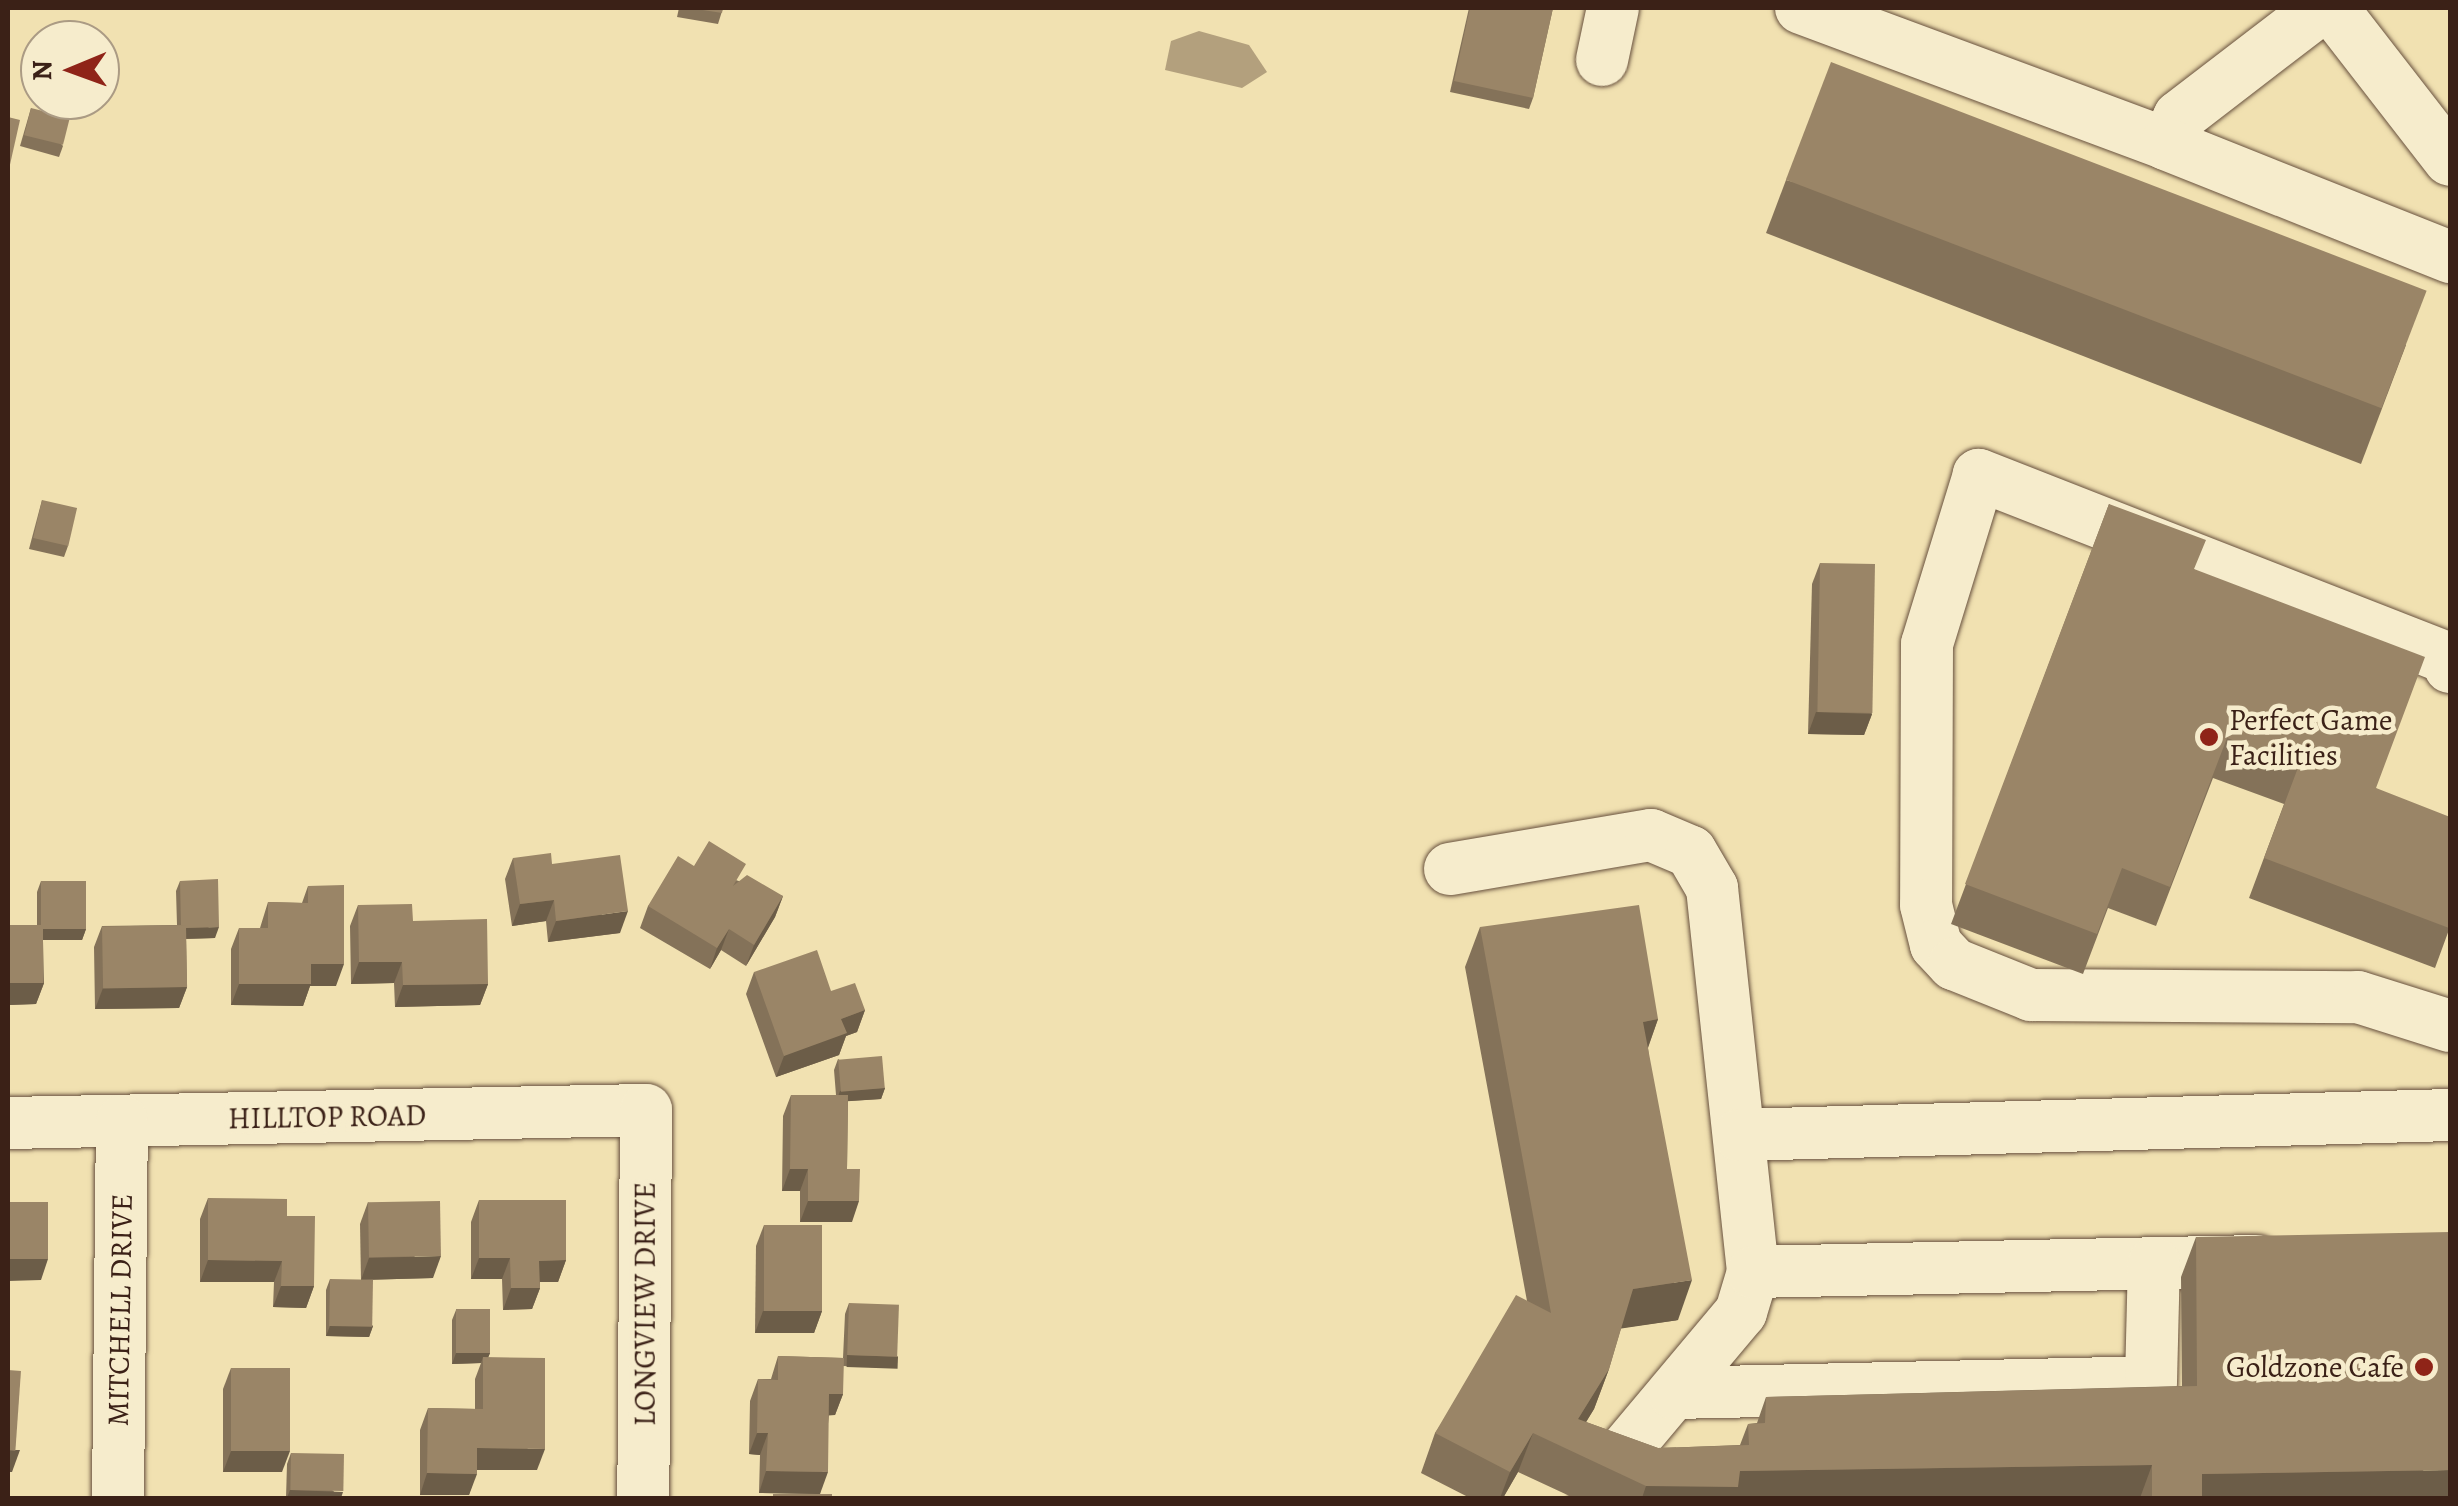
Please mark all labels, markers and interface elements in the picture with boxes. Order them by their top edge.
north arrow [20,20,120,120]
text: N [23,60,61,81]
place label: Perfect Game Facilities [2229,702,2393,772]
marker: Perfect Game Facilities [2198,726,2220,748]
street label: HILLTOP ROAD [227,1097,427,1137]
street label: LONGVIEW DRIVE [627,1182,663,1426]
street label: MITCHELL DRIVE [100,1193,140,1427]
place label: Goldzone Cafe [2226,1349,2404,1385]
marker: Goldzone Cafe [2413,1356,2435,1378]

